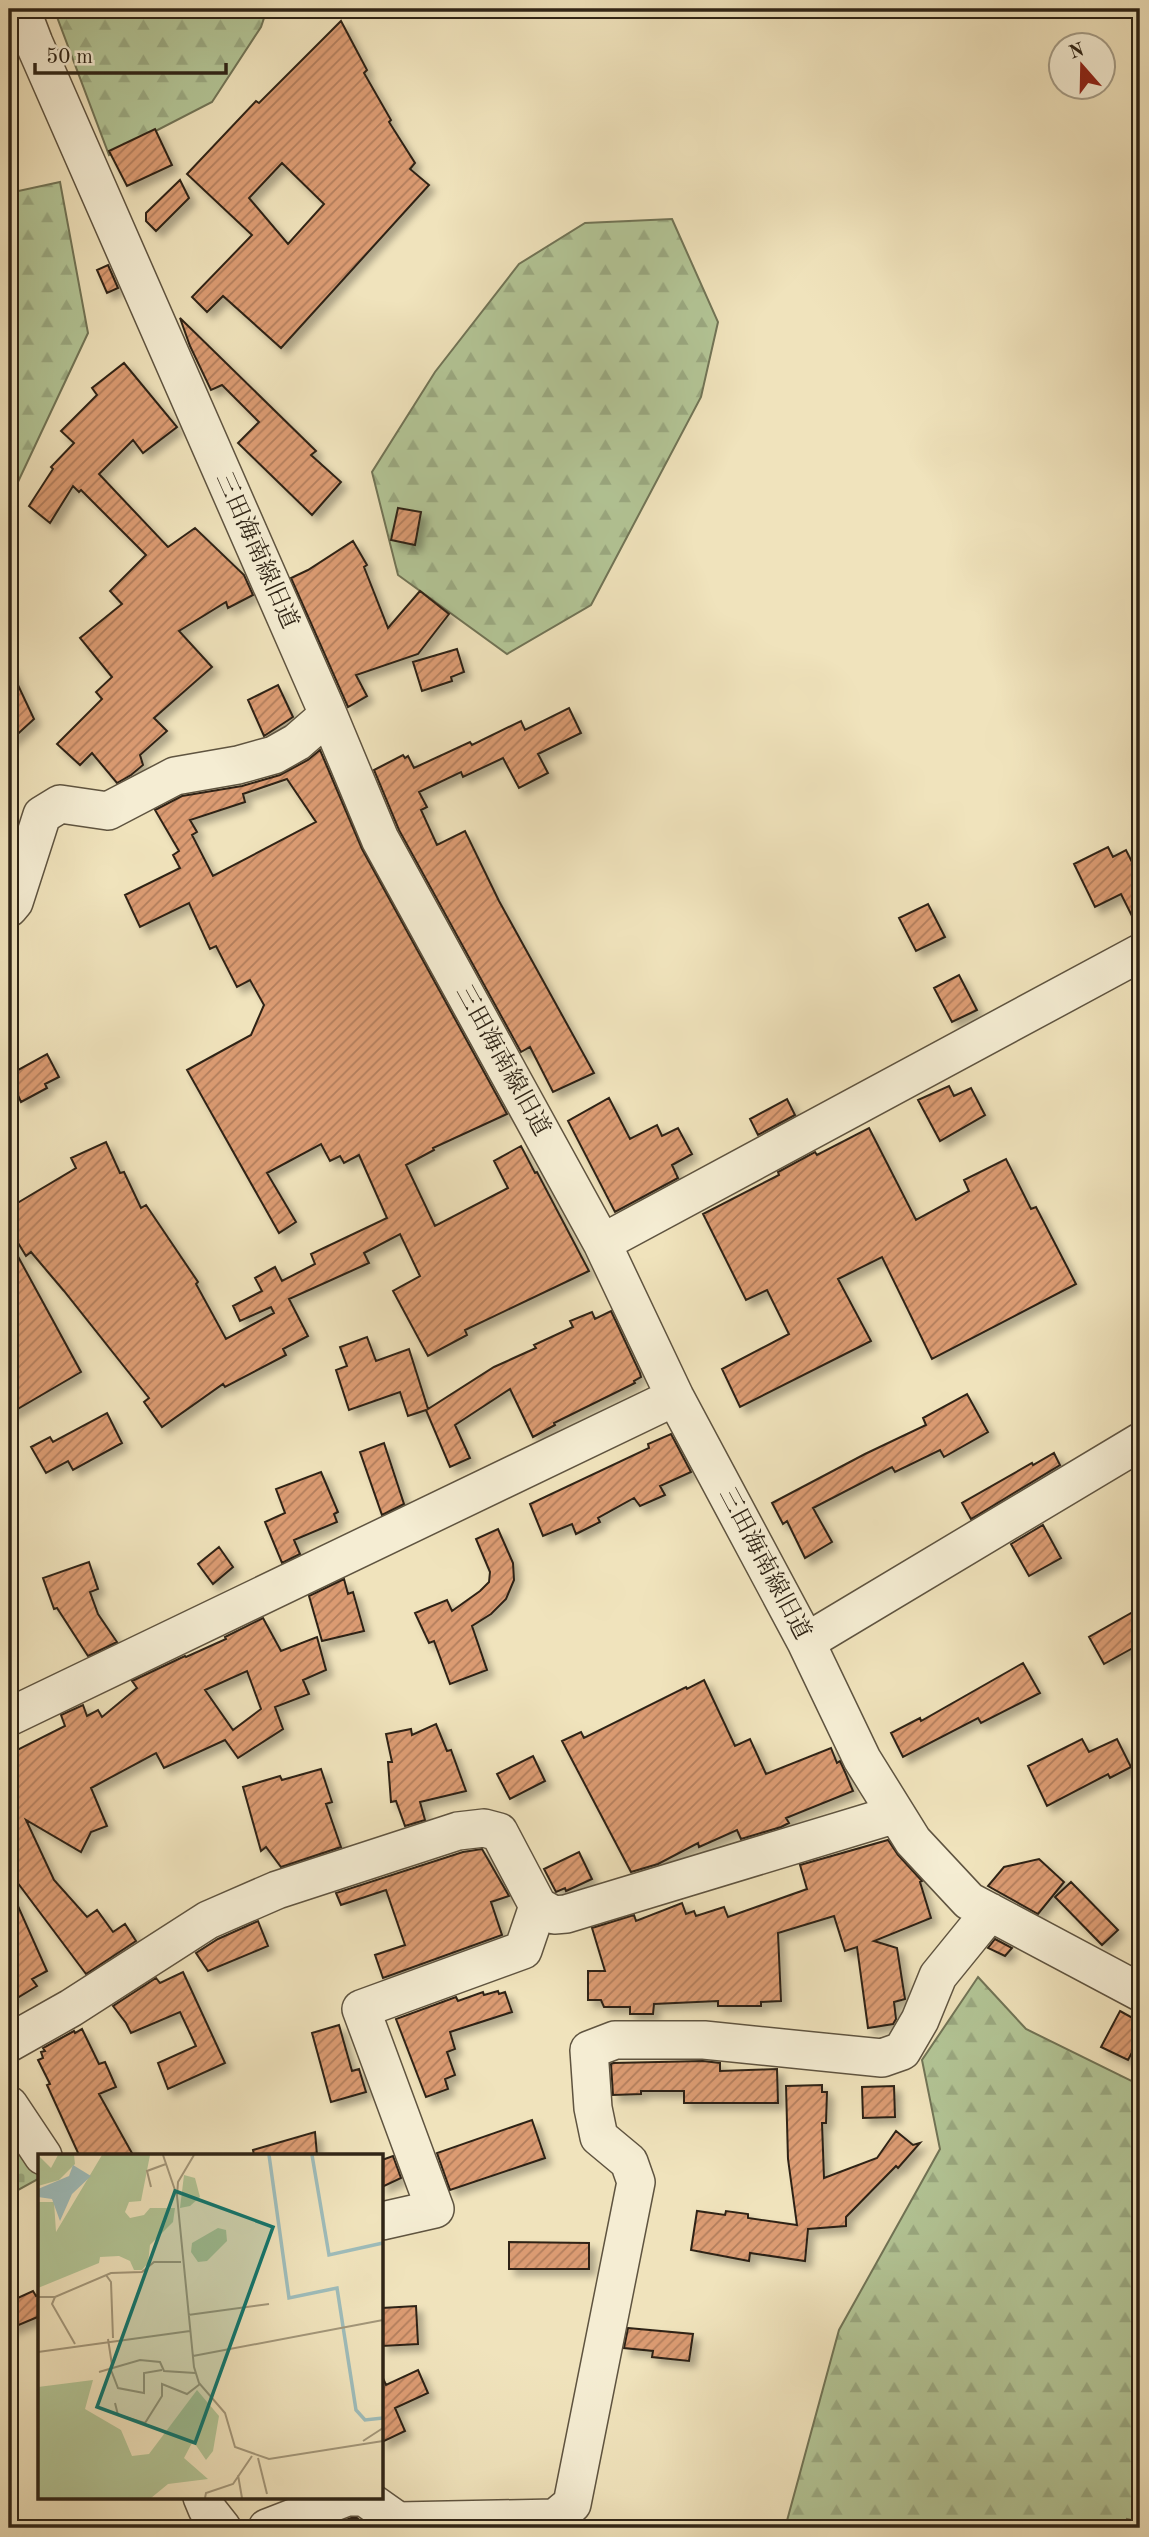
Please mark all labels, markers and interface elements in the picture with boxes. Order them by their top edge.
scale bar [35,32,226,76]
north arrow [1048,32,1118,102]
text: N [1067,41,1088,64]
text: 50 m [46,47,93,68]
street label: 三田海南線旧道 [211,468,304,633]
street label: 三田海南線旧道 [451,980,556,1140]
street label: 三田海南線旧道 [714,1483,817,1644]
inset map [38,2154,383,2498]

